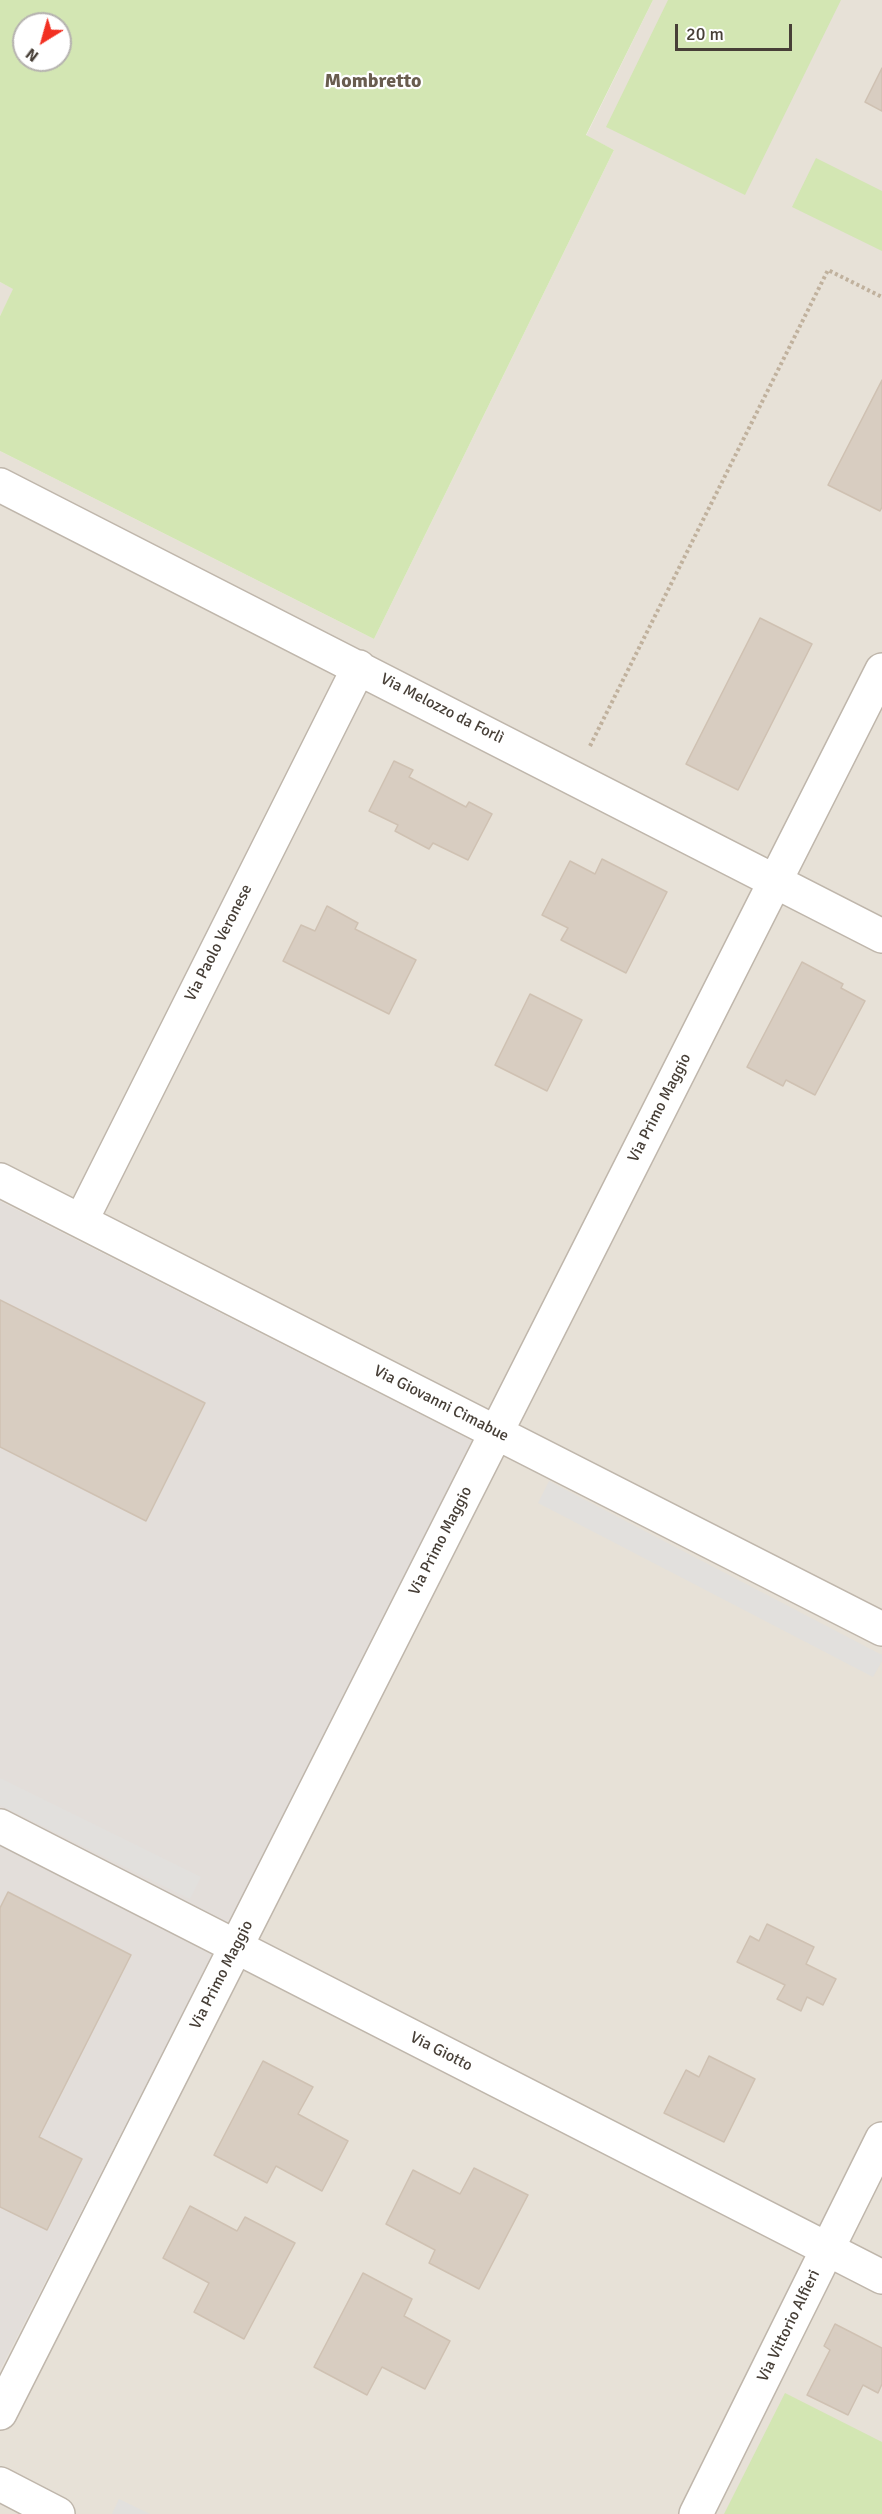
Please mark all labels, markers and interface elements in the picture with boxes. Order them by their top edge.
north arrow [12,12,72,72]
scale bar [678,12,795,50]
text: 20 m [686,23,724,45]
text: N [22,43,43,66]
district label: Mombretto [325,70,421,94]
street label: Via Melozzo da Forlì [377,670,507,748]
street label: Via Paolo Veronese [181,881,257,1005]
street label: Via Primo Maggio [624,1050,696,1166]
street label: Via Giovanni Cimabue [370,1362,512,1446]
street label: Via Primo Maggio [405,1483,477,1599]
street label: Via Primo Maggio [186,1917,258,2033]
street label: Via Giotto [407,2028,475,2076]
street label: Via Vittorio Alfieri [754,2267,824,2385]

